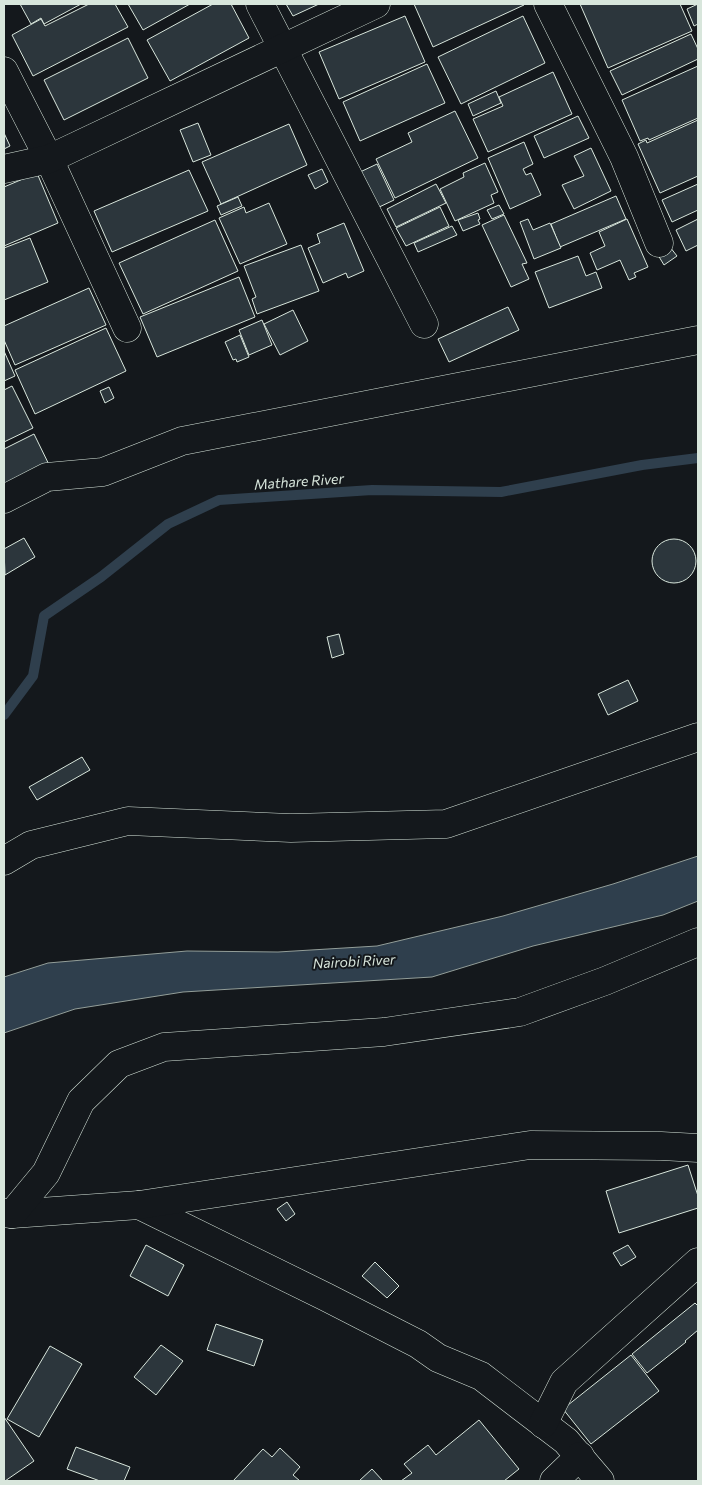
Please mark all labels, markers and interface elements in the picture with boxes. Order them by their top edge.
water label: Mathare River [253,469,345,493]
water label: Nairobi River [312,950,396,972]

